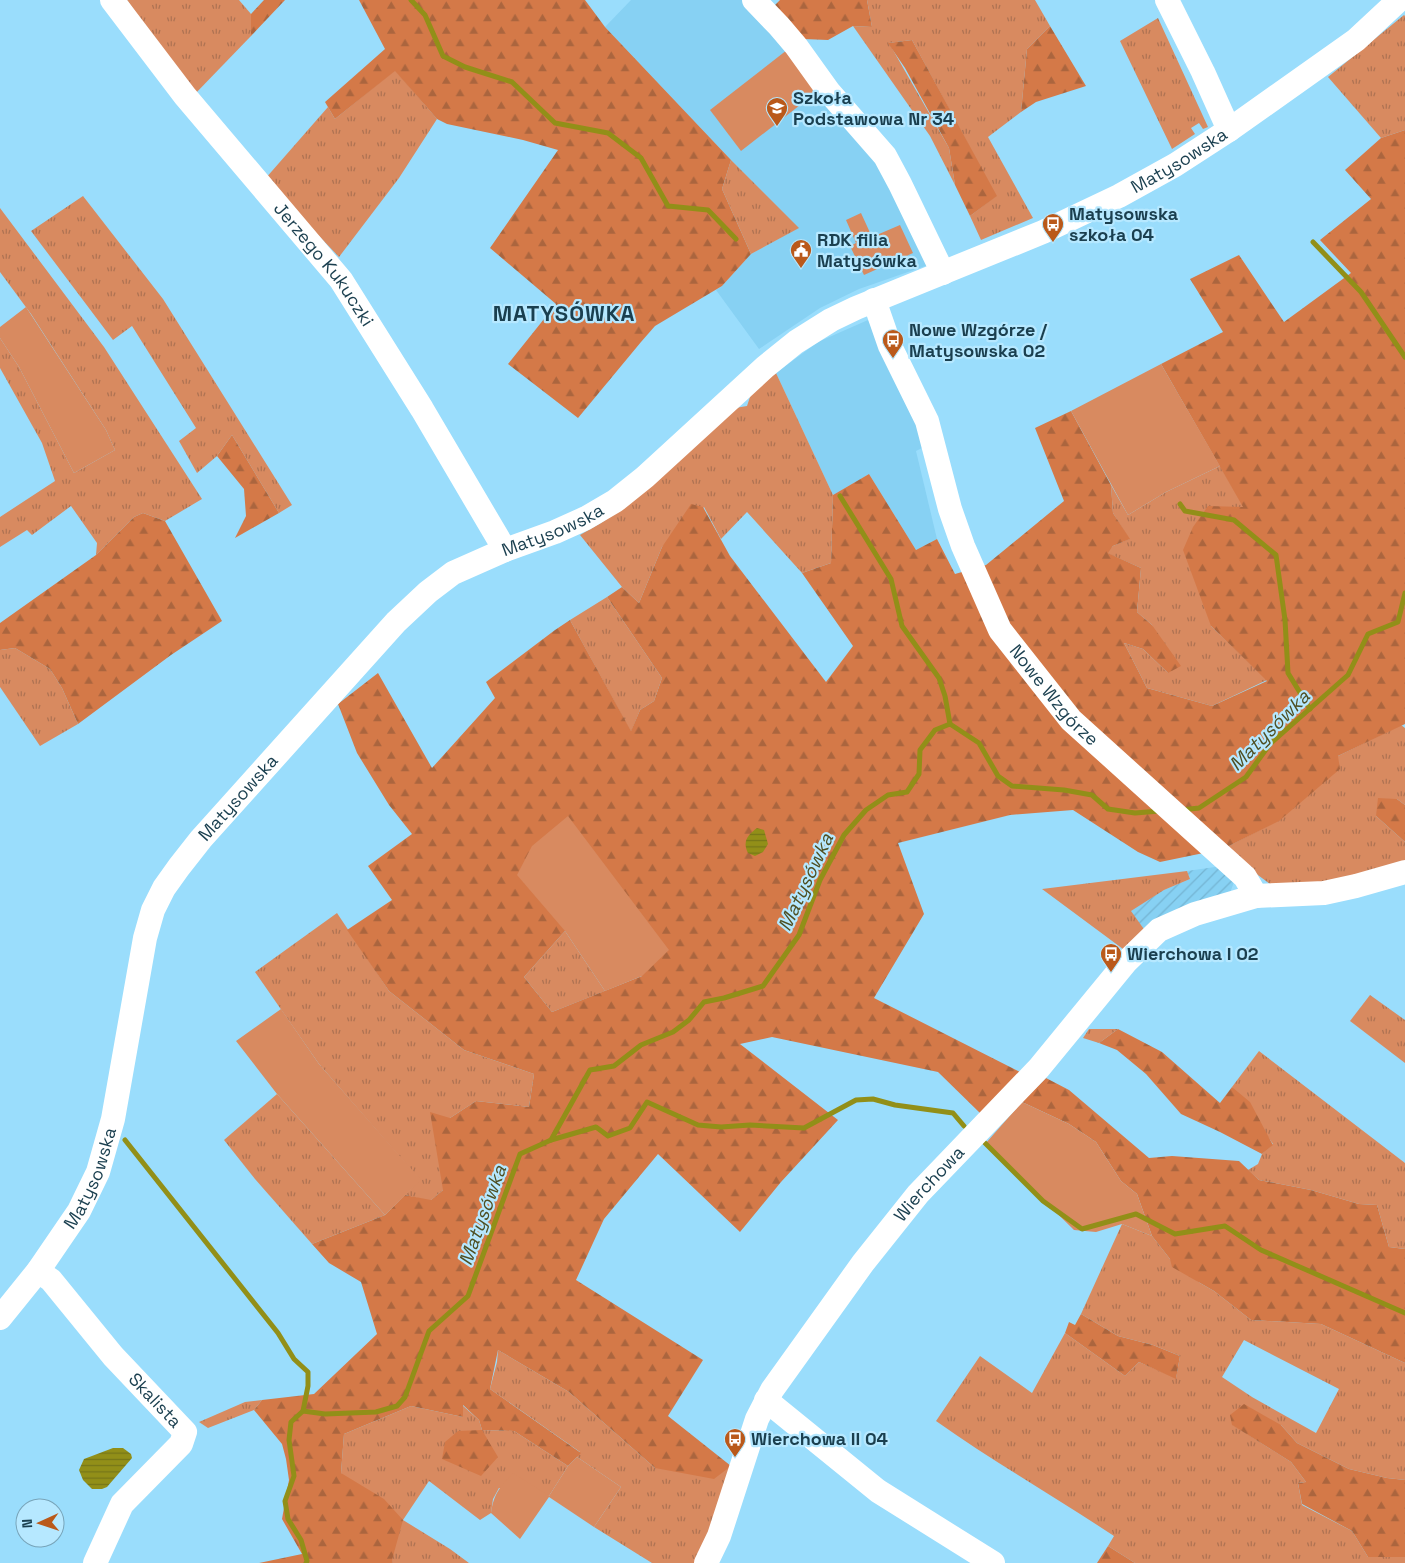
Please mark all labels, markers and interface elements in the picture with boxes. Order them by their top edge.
place label: Szkoła Podstawowa Nr 34 [793,86,955,130]
school or university icon: Szkoła Podstawowa Nr 34 [765,96,789,127]
street label: Matysowska [1127,122,1231,198]
street label: Jerzego Kukuczki [269,197,379,331]
place label: Matysowska szkoła 04 [1069,202,1179,246]
bus stop icon: Matysowska szkoła 04 [1041,212,1065,243]
place label: RDK filia Matysówka [817,228,917,272]
public building icon: RDK filia Matysówka [789,238,813,269]
district label: MATYSÓWKA [493,299,635,327]
place label: Nowe Wzgórze / Matysowska 02 [909,318,1048,362]
bus stop icon: Nowe Wzgórze / Matysowska 02 [881,328,905,359]
street label: Matysowska [498,498,608,561]
street label: Nowe Wzgórze [1005,640,1104,750]
water label: Matysówka [1223,684,1315,776]
street label: Matysowska [193,749,283,846]
water label: Matysówka [772,829,839,935]
bus stop icon: Wierchowa I 02 [1099,942,1123,973]
place label: Wierchowa I 02 [1127,942,1259,965]
street label: Matysowska [58,1125,121,1233]
street label: Wierchowa [888,1141,969,1226]
water label: Matysówka [453,1162,512,1269]
street label: Skalista [124,1368,187,1432]
bus stop icon: Wierchowa II 04 [723,1427,747,1458]
place label: Wierchowa II 04 [751,1427,889,1450]
north arrow [15,1498,65,1548]
text: N [18,1519,36,1529]

